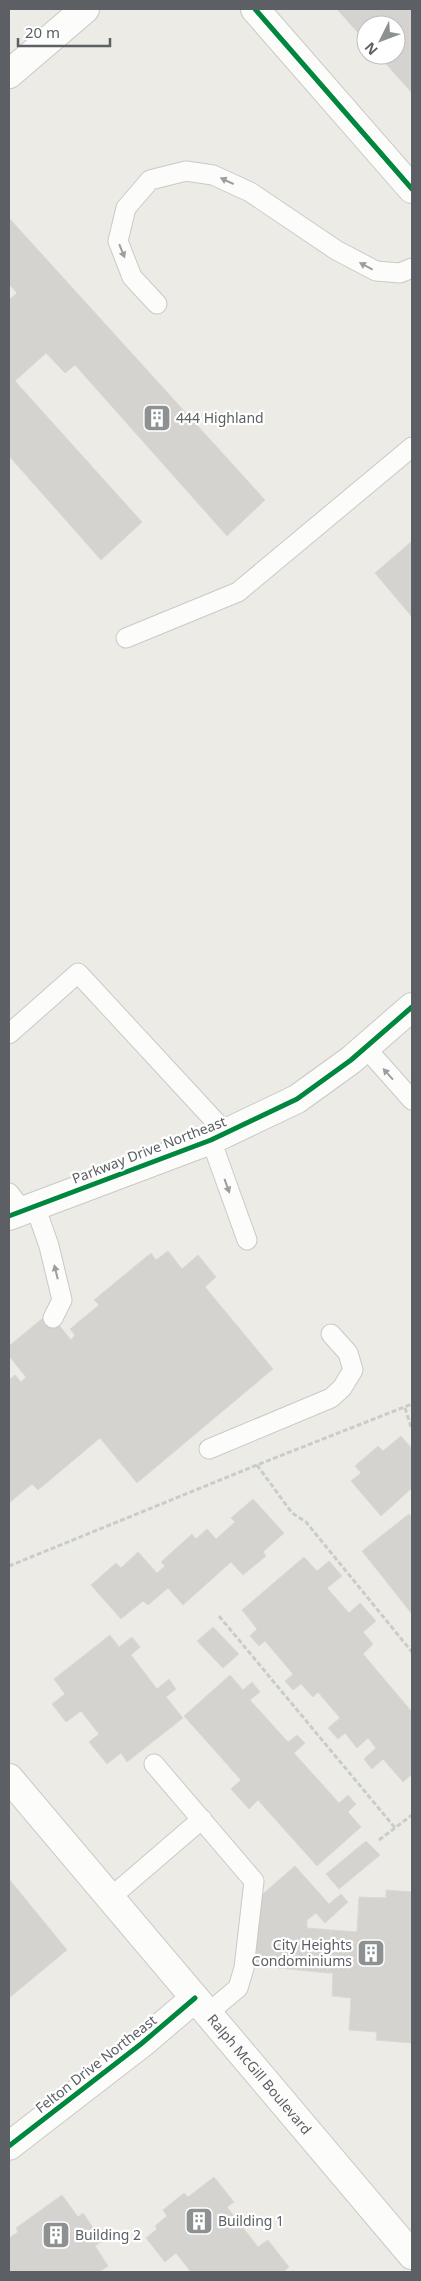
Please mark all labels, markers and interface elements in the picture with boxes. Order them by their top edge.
scale bar [18,15,110,47]
north arrow [356,15,406,65]
text: 20 m [25,22,60,42]
text: N [360,38,382,60]
one-way arrow [220,177,235,186]
one-way arrow [118,244,126,259]
one-way arrow [359,262,373,270]
building icon: 444 Highland [142,403,172,433]
place label: 444 Highland [176,408,264,427]
one-way arrow [383,1067,394,1080]
street label: Parkway Drive Northeast [69,1111,229,1188]
one-way arrow [223,1179,231,1194]
one-way arrow [52,1265,60,1280]
place label: City Heights Condominiums [252,1935,352,1970]
building icon: City Heights Condominiums [356,1938,386,1968]
street label: Felton Drive Northeast [31,2010,160,2117]
street label: Ralph McGill Boulevard [204,2010,316,2138]
building icon: Building 1 [184,2206,214,2236]
place label: Building 1 [218,2211,284,2230]
building icon: Building 2 [41,2220,71,2250]
place label: Building 2 [75,2225,141,2244]

